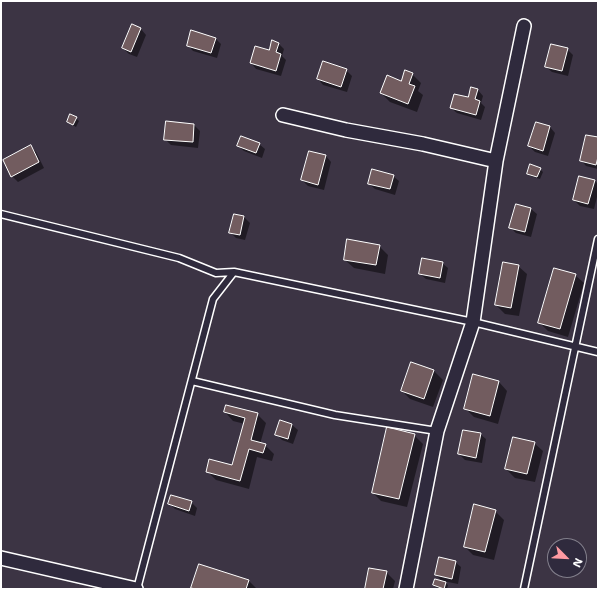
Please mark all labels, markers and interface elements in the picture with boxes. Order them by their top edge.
north arrow [547,538,587,578]
text: N [569,556,586,570]

